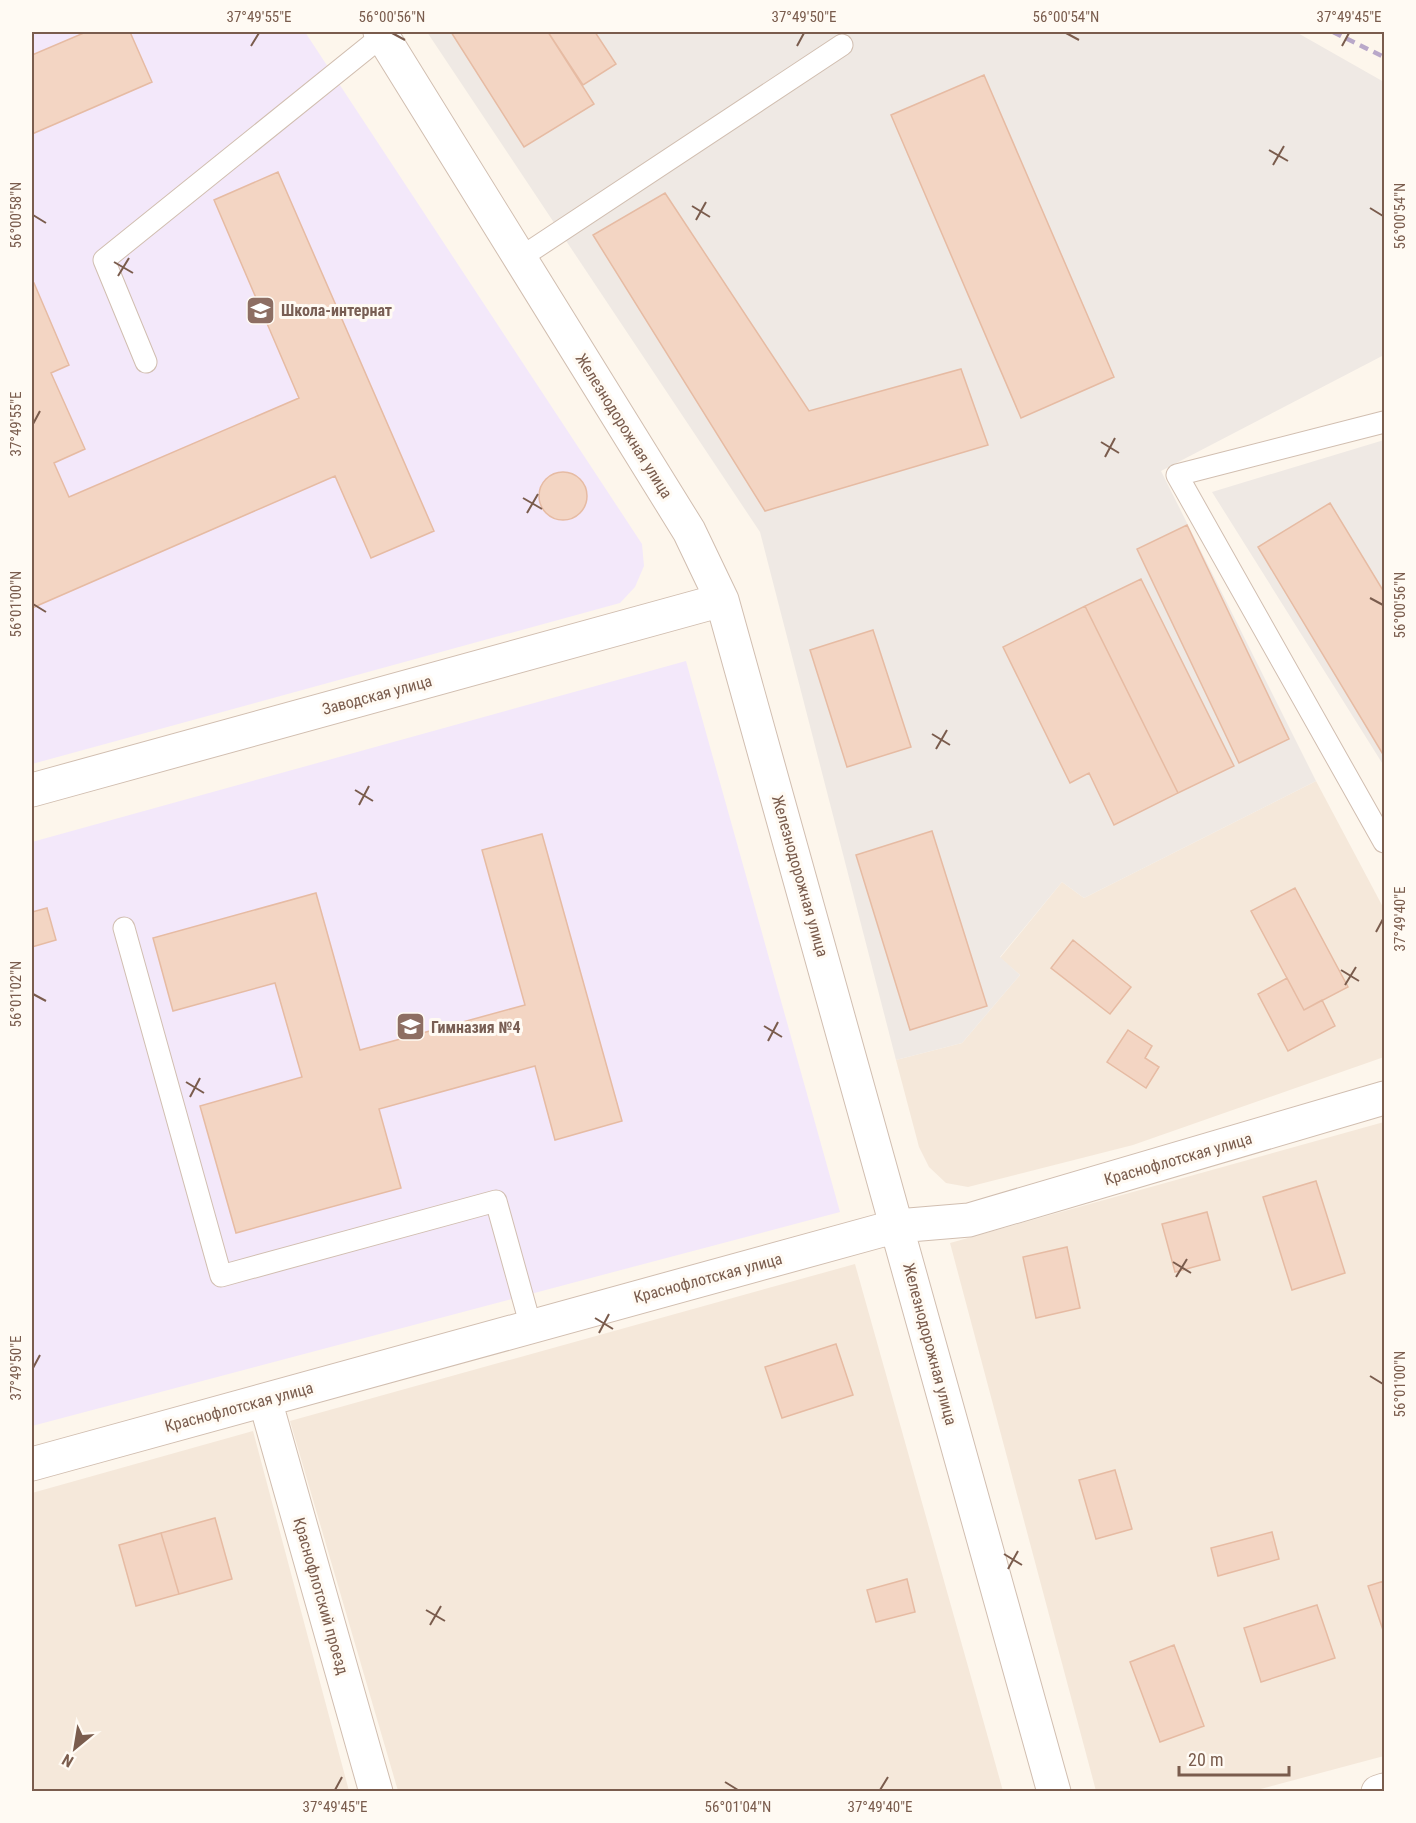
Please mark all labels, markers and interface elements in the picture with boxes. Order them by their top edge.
text: 37°49'55"E [227,8,291,26]
text: 56°00'56"N [359,8,425,26]
text: 37°49'50"E [772,8,836,26]
text: 56°00'54"N [1033,8,1099,26]
text: 37°49'45"E [1317,8,1381,26]
text: 56°00'58"N [7,182,25,248]
text: 56°00'54"N [1391,183,1409,249]
school or university icon: Школа-интернат [244,294,276,326]
place label: Школа-интернат [281,301,392,320]
street label: Железнодорожная улица [572,350,676,502]
text: 37°49'55"E [7,392,25,456]
text: 56°01'00"N [7,571,25,637]
text: 56°00'56"N [1391,572,1409,638]
street label: Заводская улица [320,671,434,719]
street label: Железнодорожная улица [768,793,832,959]
text: 37°49'40"E [1391,887,1409,951]
text: 56°01'02"N [7,961,25,1027]
school or university icon: Гимназия №4 [394,1011,426,1043]
place label: Гимназия №4 [431,1018,520,1037]
street label: Краснофлотская улица [1102,1129,1254,1189]
street label: Краснофлотская улица [632,1249,784,1307]
street label: Железнодорожная улица [899,1261,961,1427]
text: 37°49'50"E [7,1336,25,1400]
text: 56°01'00"N [1391,1351,1409,1417]
street label: Краснофлотская улица [163,1378,315,1436]
street label: Краснофлотский проезд [289,1515,353,1677]
north arrow [45,1718,105,1778]
scale bar [1179,1739,1288,1777]
text: 20 m [1188,1749,1223,1770]
text: N [59,1750,77,1771]
text: 37°49'45"E [303,1798,367,1816]
text: 56°01'04"N [705,1798,771,1816]
text: 37°49'40"E [848,1798,912,1816]

